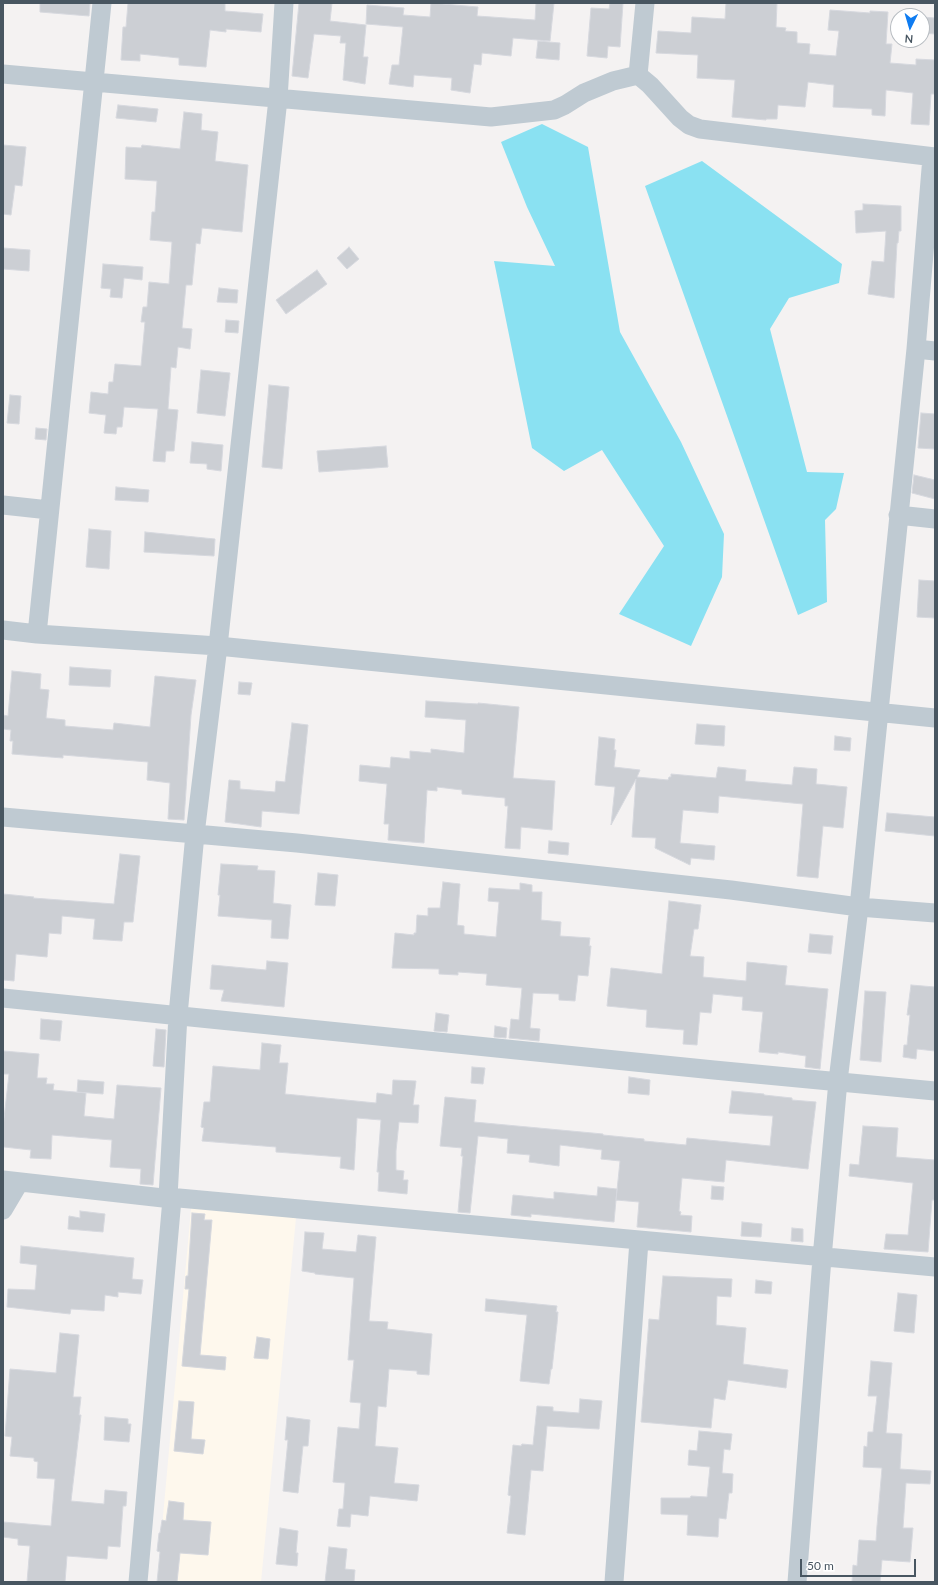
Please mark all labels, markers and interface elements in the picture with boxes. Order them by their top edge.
north arrow [890,8,930,48]
text: N [904,33,914,46]
scale bar [802,1551,918,1577]
text: 50 m [807,1558,834,1573]

